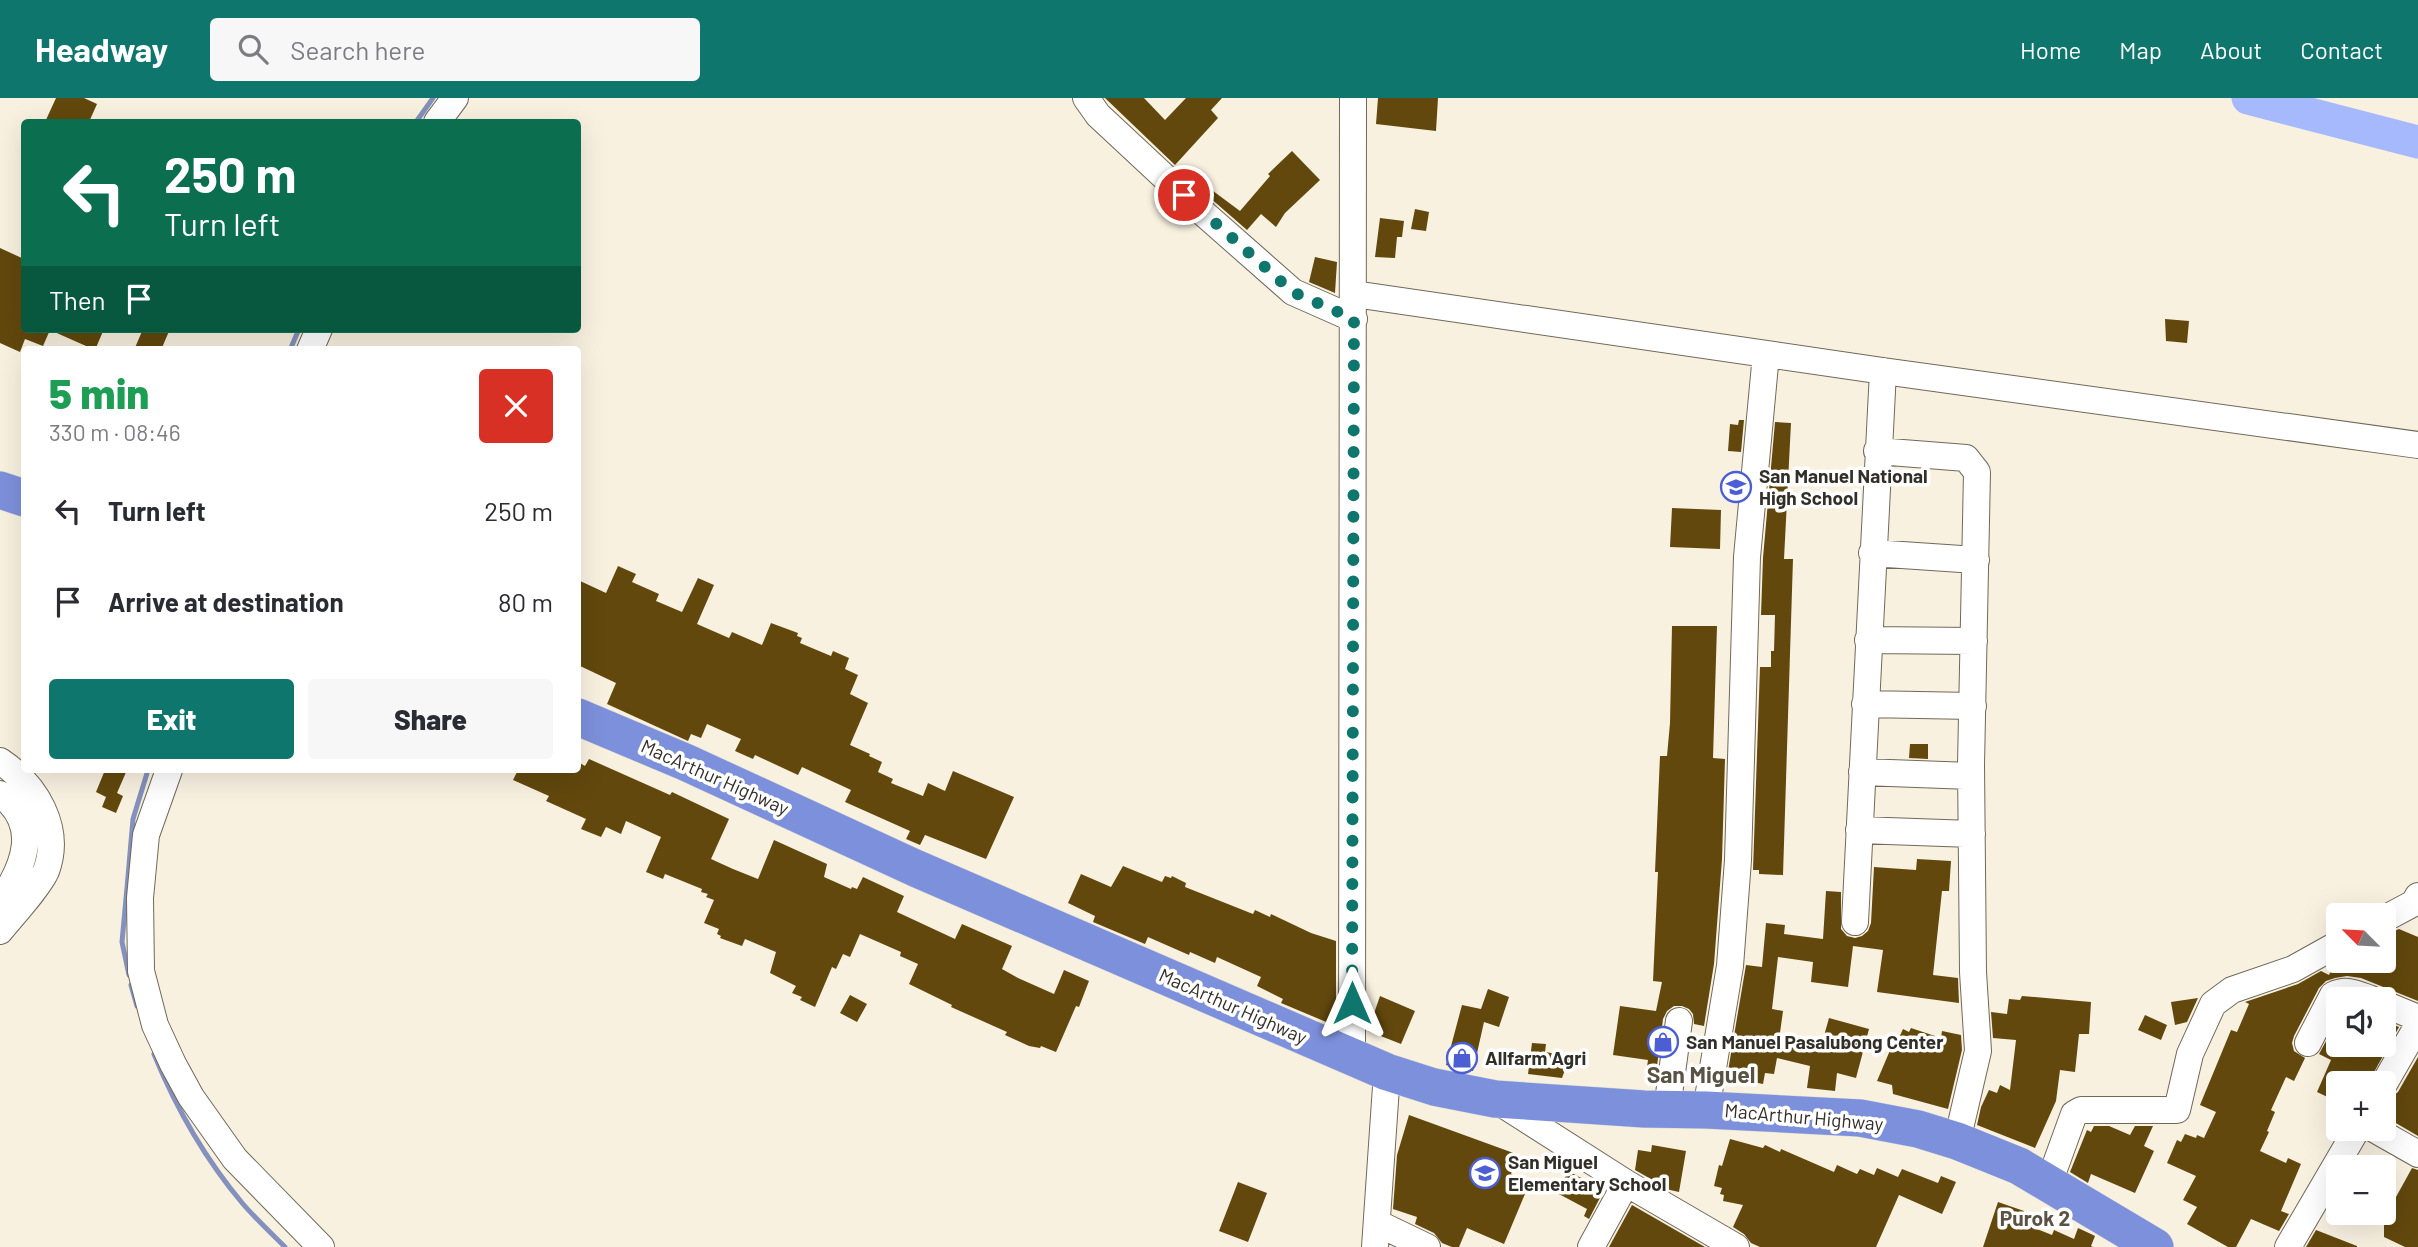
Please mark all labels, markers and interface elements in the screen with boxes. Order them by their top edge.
search box [210,18,700,81]
text: Headway [35,29,168,69]
icon: search [234,30,272,68]
text: Search here [290,34,425,65]
text: Home [2020,35,2081,64]
text: Map [2119,35,2162,64]
text: About [2200,35,2262,64]
text: Contact [2300,35,2383,64]
text: 250 m [164,144,297,203]
icon: left [49,147,140,238]
pin [1154,165,1214,225]
icon: arrive [1165,176,1203,214]
text: Turn left [164,204,281,242]
icon: arrive [120,280,158,318]
text: Then [49,284,106,315]
text: 5 min [49,367,149,417]
button: close [479,369,553,443]
text: 330 m · 08:46 [49,418,181,446]
place label: San Manuel National High School [1759,464,1928,509]
school or university icon: San Manuel National High School [1719,470,1753,504]
icon: left [49,492,87,530]
text: Turn left [108,495,206,526]
text: 250 m [484,495,553,526]
icon: arrive [49,583,87,621]
text: Arrive at destination [108,586,344,617]
text: 80 m [498,586,553,617]
button: Exit [49,679,294,759]
button: Share [308,679,553,759]
street label: MacArthur Highway [638,734,793,820]
north arrow [2326,903,2396,973]
map controls [2326,903,2396,1225]
street label: MacArthur Highway [1156,963,1311,1049]
position arrow [1315,966,1389,1040]
button: sound [2326,987,2396,1057]
shop icon: San Manuel Pasalubong Center [1646,1025,1680,1059]
place label: San Manuel Pasalubong Center [1686,1030,1944,1053]
shop icon: Allfarm Agri [1445,1041,1479,1075]
place label: Allfarm Agri [1485,1046,1586,1069]
district label: San Miguel [1647,1060,1755,1088]
button: + [2326,1071,2396,1141]
street label: MacArthur Highway [1724,1098,1885,1135]
place label: San Miguel Elementary School [1508,1150,1666,1195]
button: − [2326,1155,2396,1225]
school or university icon: San Miguel Elementary School [1468,1156,1502,1190]
district label: Purok 2 [2000,1205,2070,1230]

